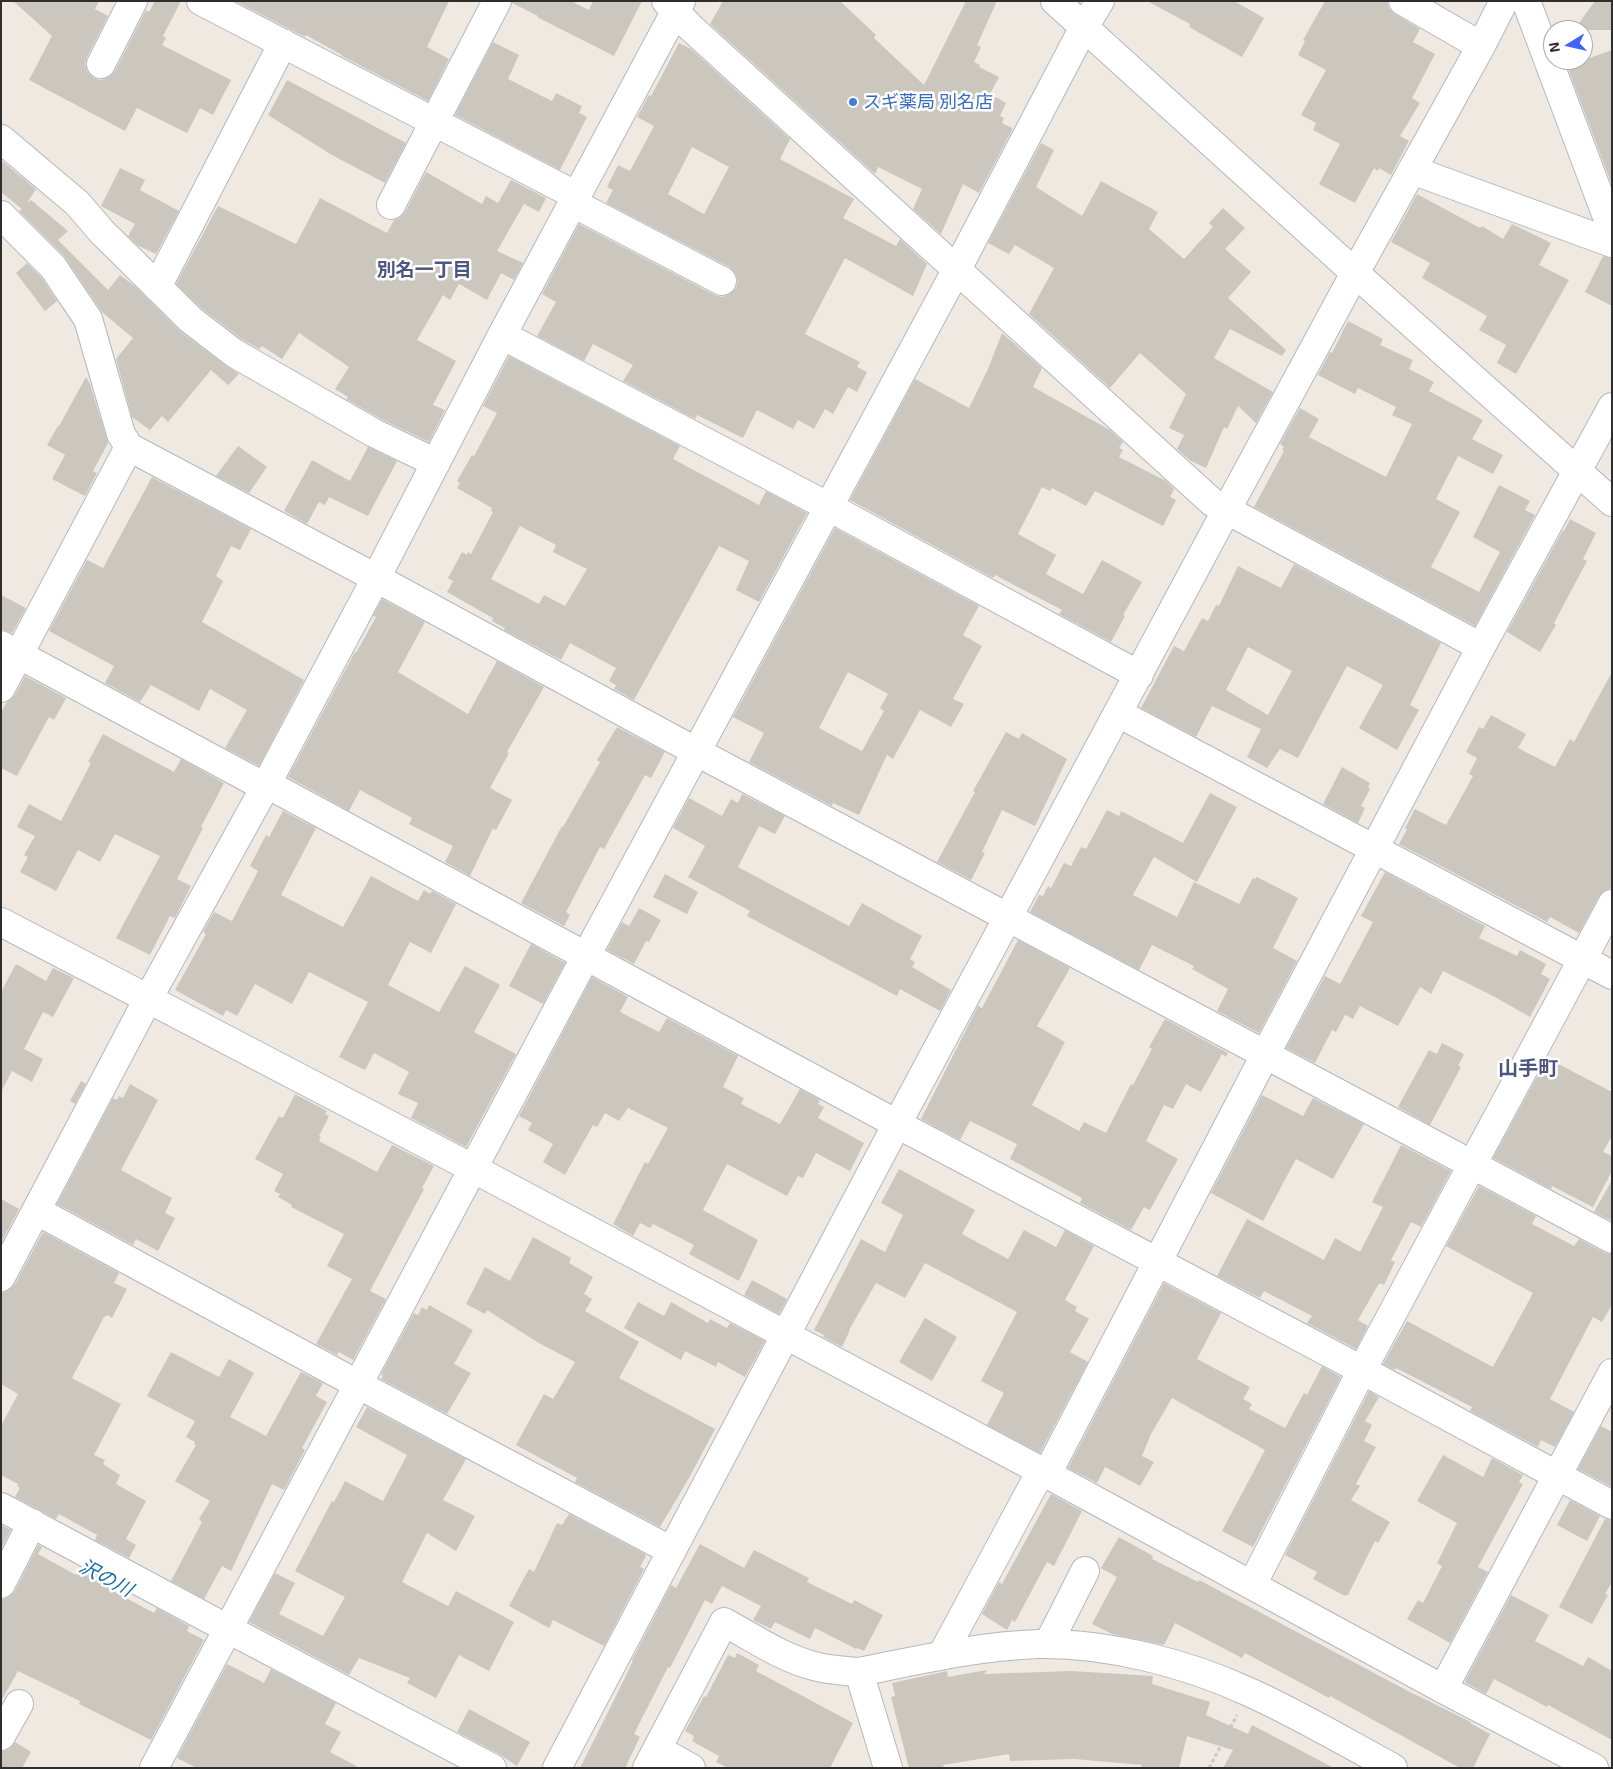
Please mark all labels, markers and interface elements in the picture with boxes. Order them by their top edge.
north arrow [1543,20,1593,70]
text: N [1544,41,1563,54]
place label: スギ薬局 別名店 [863,91,993,113]
marker: スギ薬局 別名店 [847,96,859,108]
district label: 別名一丁目 [377,259,471,281]
district label: 山手町 [1498,1056,1558,1080]
water label: 沢の川 [75,1555,137,1601]

